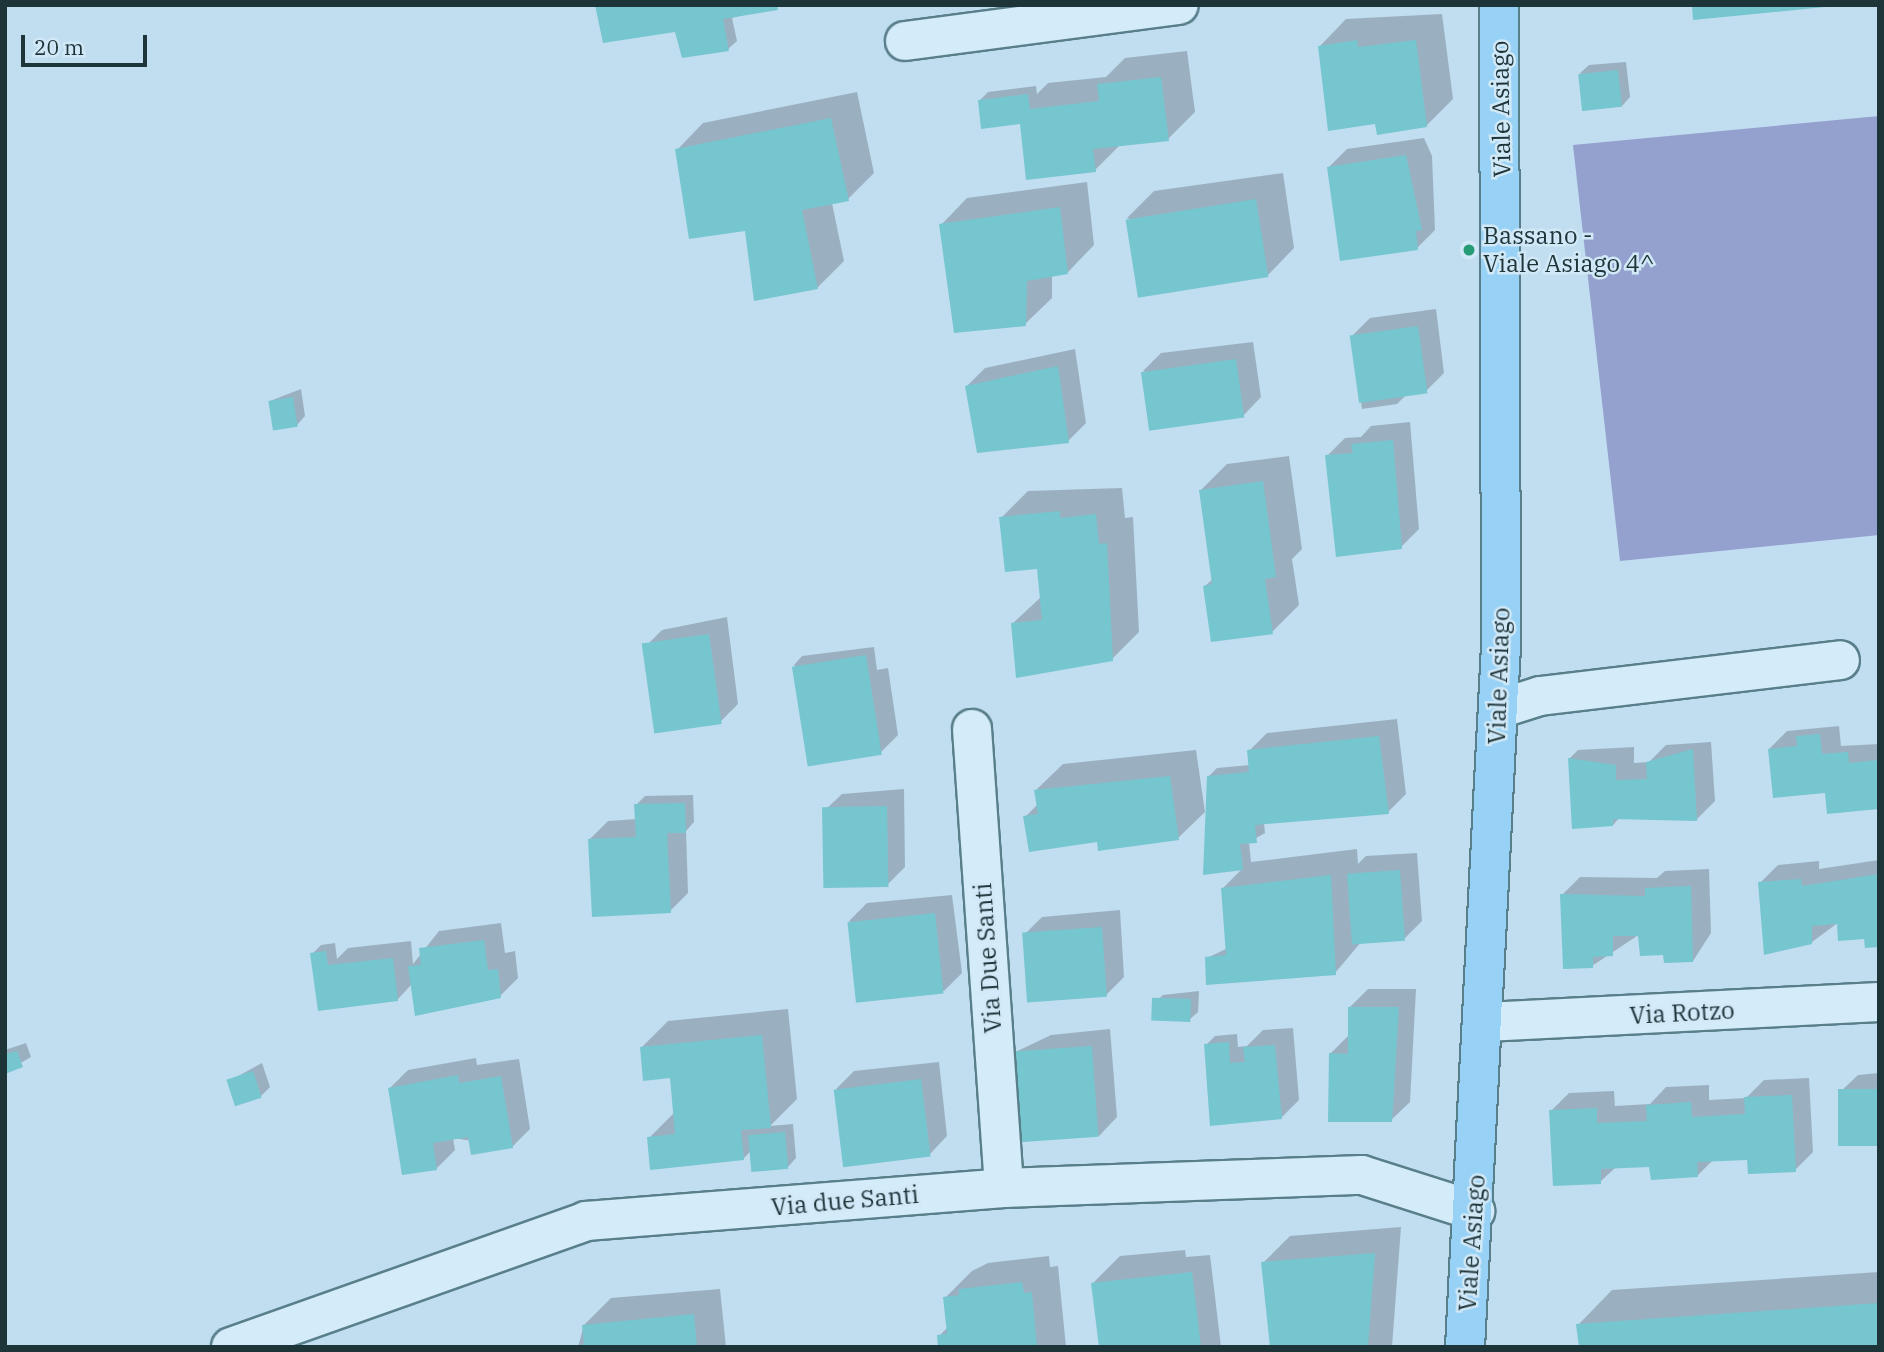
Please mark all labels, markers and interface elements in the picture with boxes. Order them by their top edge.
scale bar [24,21,150,65]
text: 20 m [34,33,84,61]
street label: Viale Asiago [1485,40,1517,178]
place label: Bassano - Viale Asiago 4^ [1483,222,1654,278]
marker: Bassano - Viale Asiago 4^ [1461,242,1477,258]
street label: Viale Asiago [1482,607,1516,745]
street label: Via Due Santi [968,882,1008,1034]
street label: Via Rotzo [1629,996,1735,1030]
street label: Viale Asiago [1453,1174,1491,1312]
street label: Via due Santi [770,1180,920,1222]

